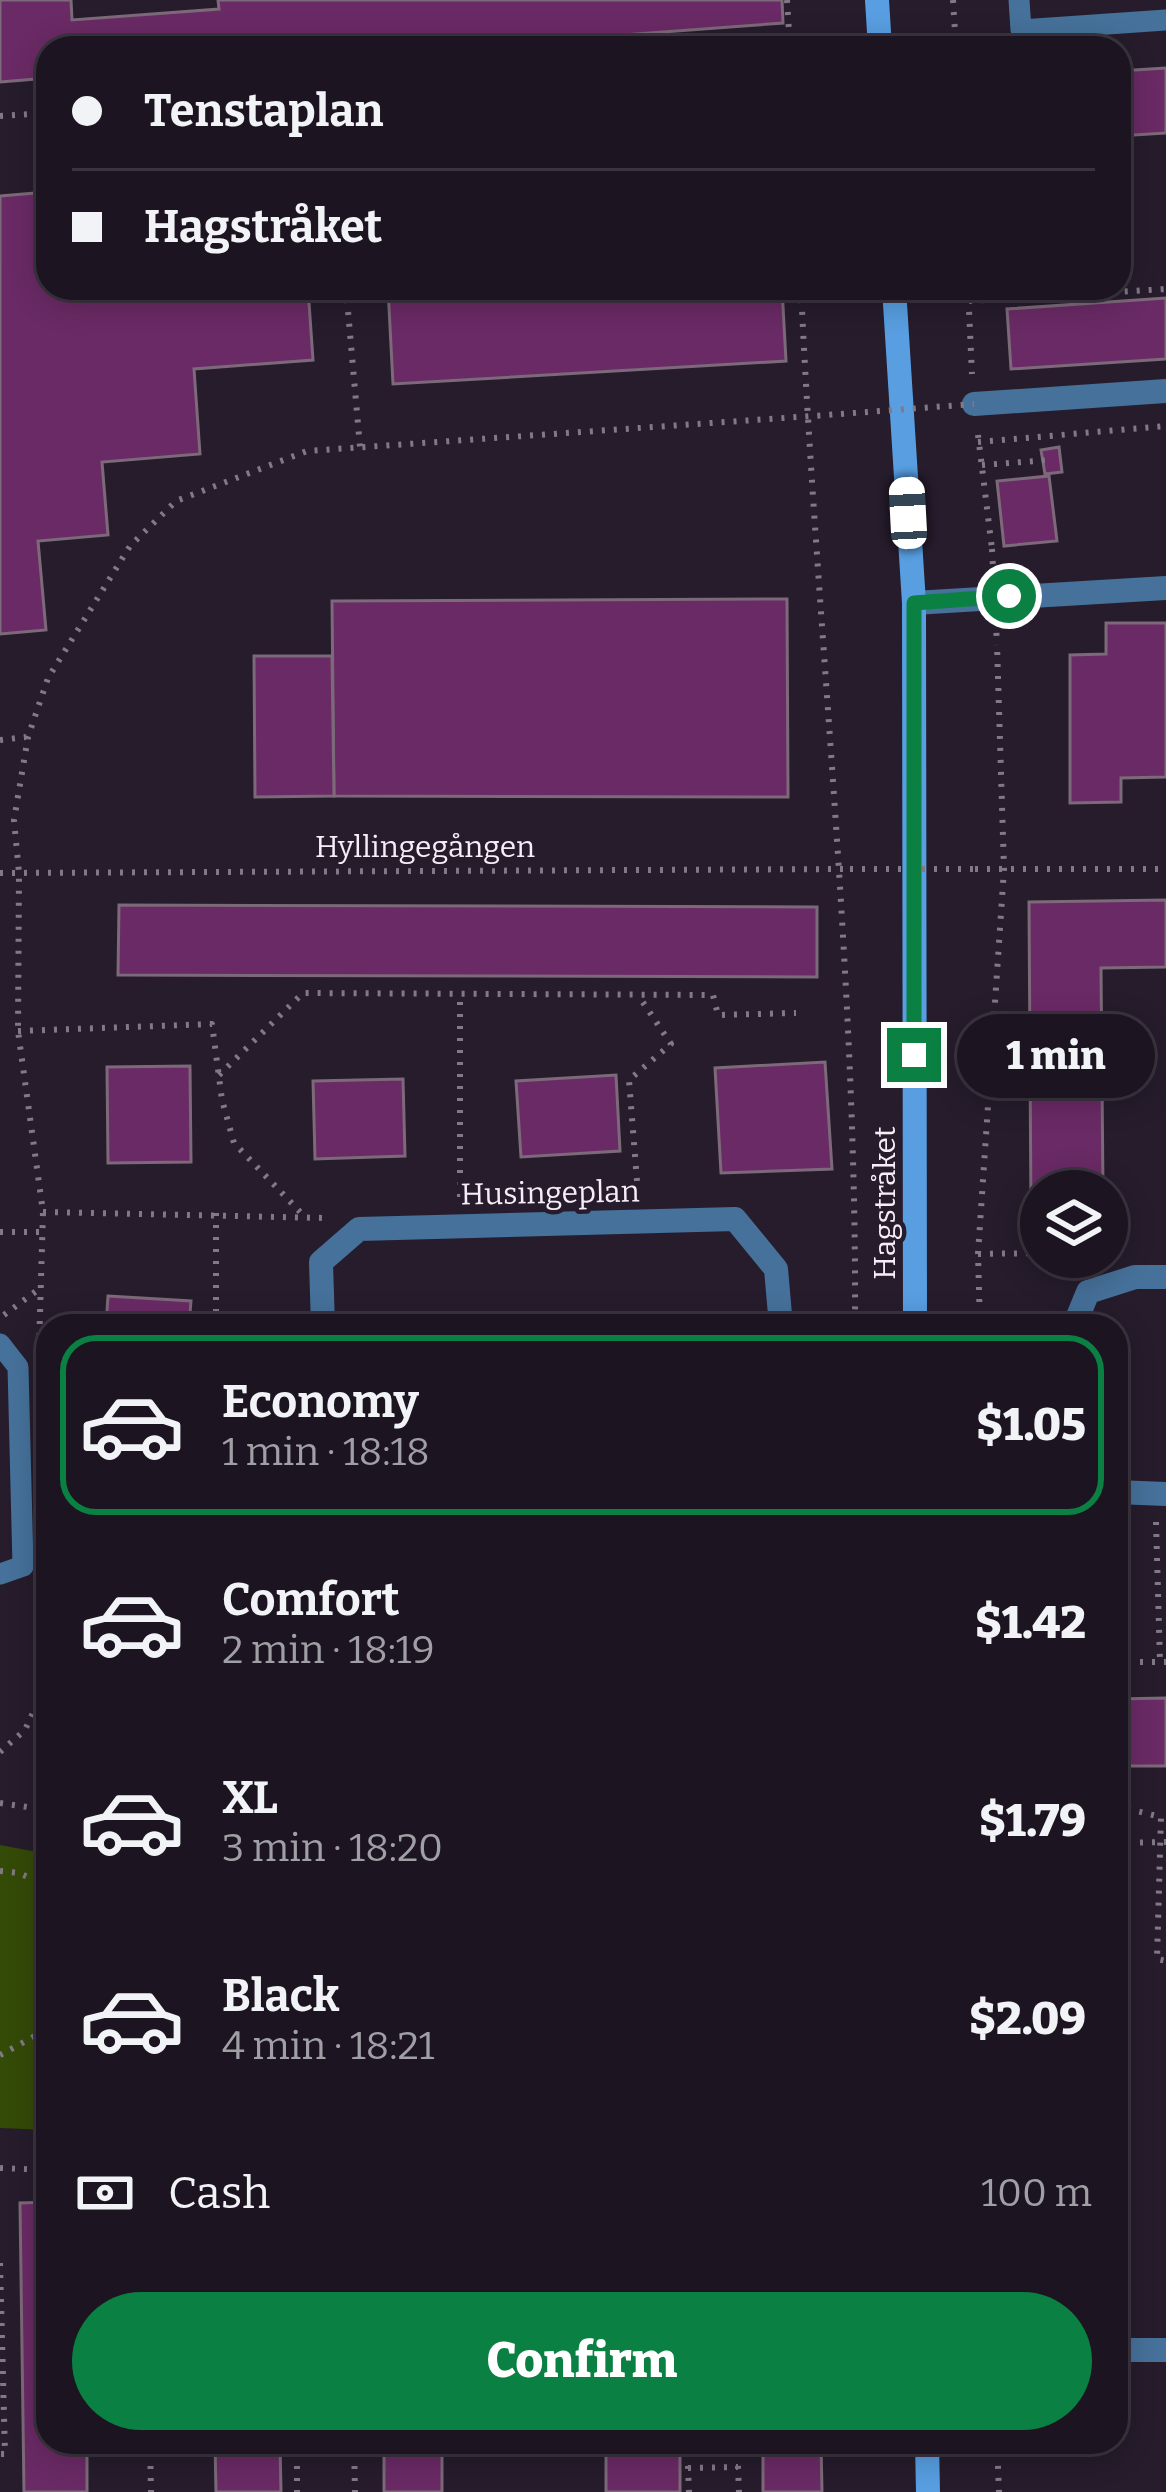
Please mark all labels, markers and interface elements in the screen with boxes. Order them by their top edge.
text: Tenstaplan [144,84,383,138]
text: Hagstråket [144,200,382,254]
car [888,476,928,550]
route start [982,569,1036,623]
street label: Hyllingegången [315,829,535,865]
callout: 1 min [956,1013,1154,1097]
route end [887,1028,941,1082]
text: 1 min [1006,1033,1106,1079]
street label: Hagstråket [867,1126,903,1280]
map controls [1020,1170,1128,1278]
button: layers [1020,1170,1128,1278]
street label: Husingeplan [460,1173,640,1213]
icon: car [78,1371,186,1479]
text: Economy [222,1375,419,1429]
text: $1.05 [976,1398,1086,1452]
text: 1 min · 18:18 [222,1429,430,1475]
icon: car [78,1569,186,1677]
text: Comfort [222,1573,400,1627]
text: $1.42 [975,1596,1086,1650]
text: 2 min · 18:19 [222,1627,435,1673]
icon: car [78,1767,186,1875]
text: XL [222,1771,278,1825]
text: $1.79 [979,1794,1086,1848]
text: 3 min · 18:20 [222,1825,443,1871]
icon: car [78,1965,186,2073]
text: Black [222,1969,339,2023]
text: $2.09 [969,1992,1086,2046]
text: 4 min · 18:21 [222,2023,434,2069]
icon: cash [72,2160,138,2226]
text: Cash [168,2166,270,2220]
text: 100 m [981,2170,1092,2216]
button: Confirm [72,2292,1092,2430]

